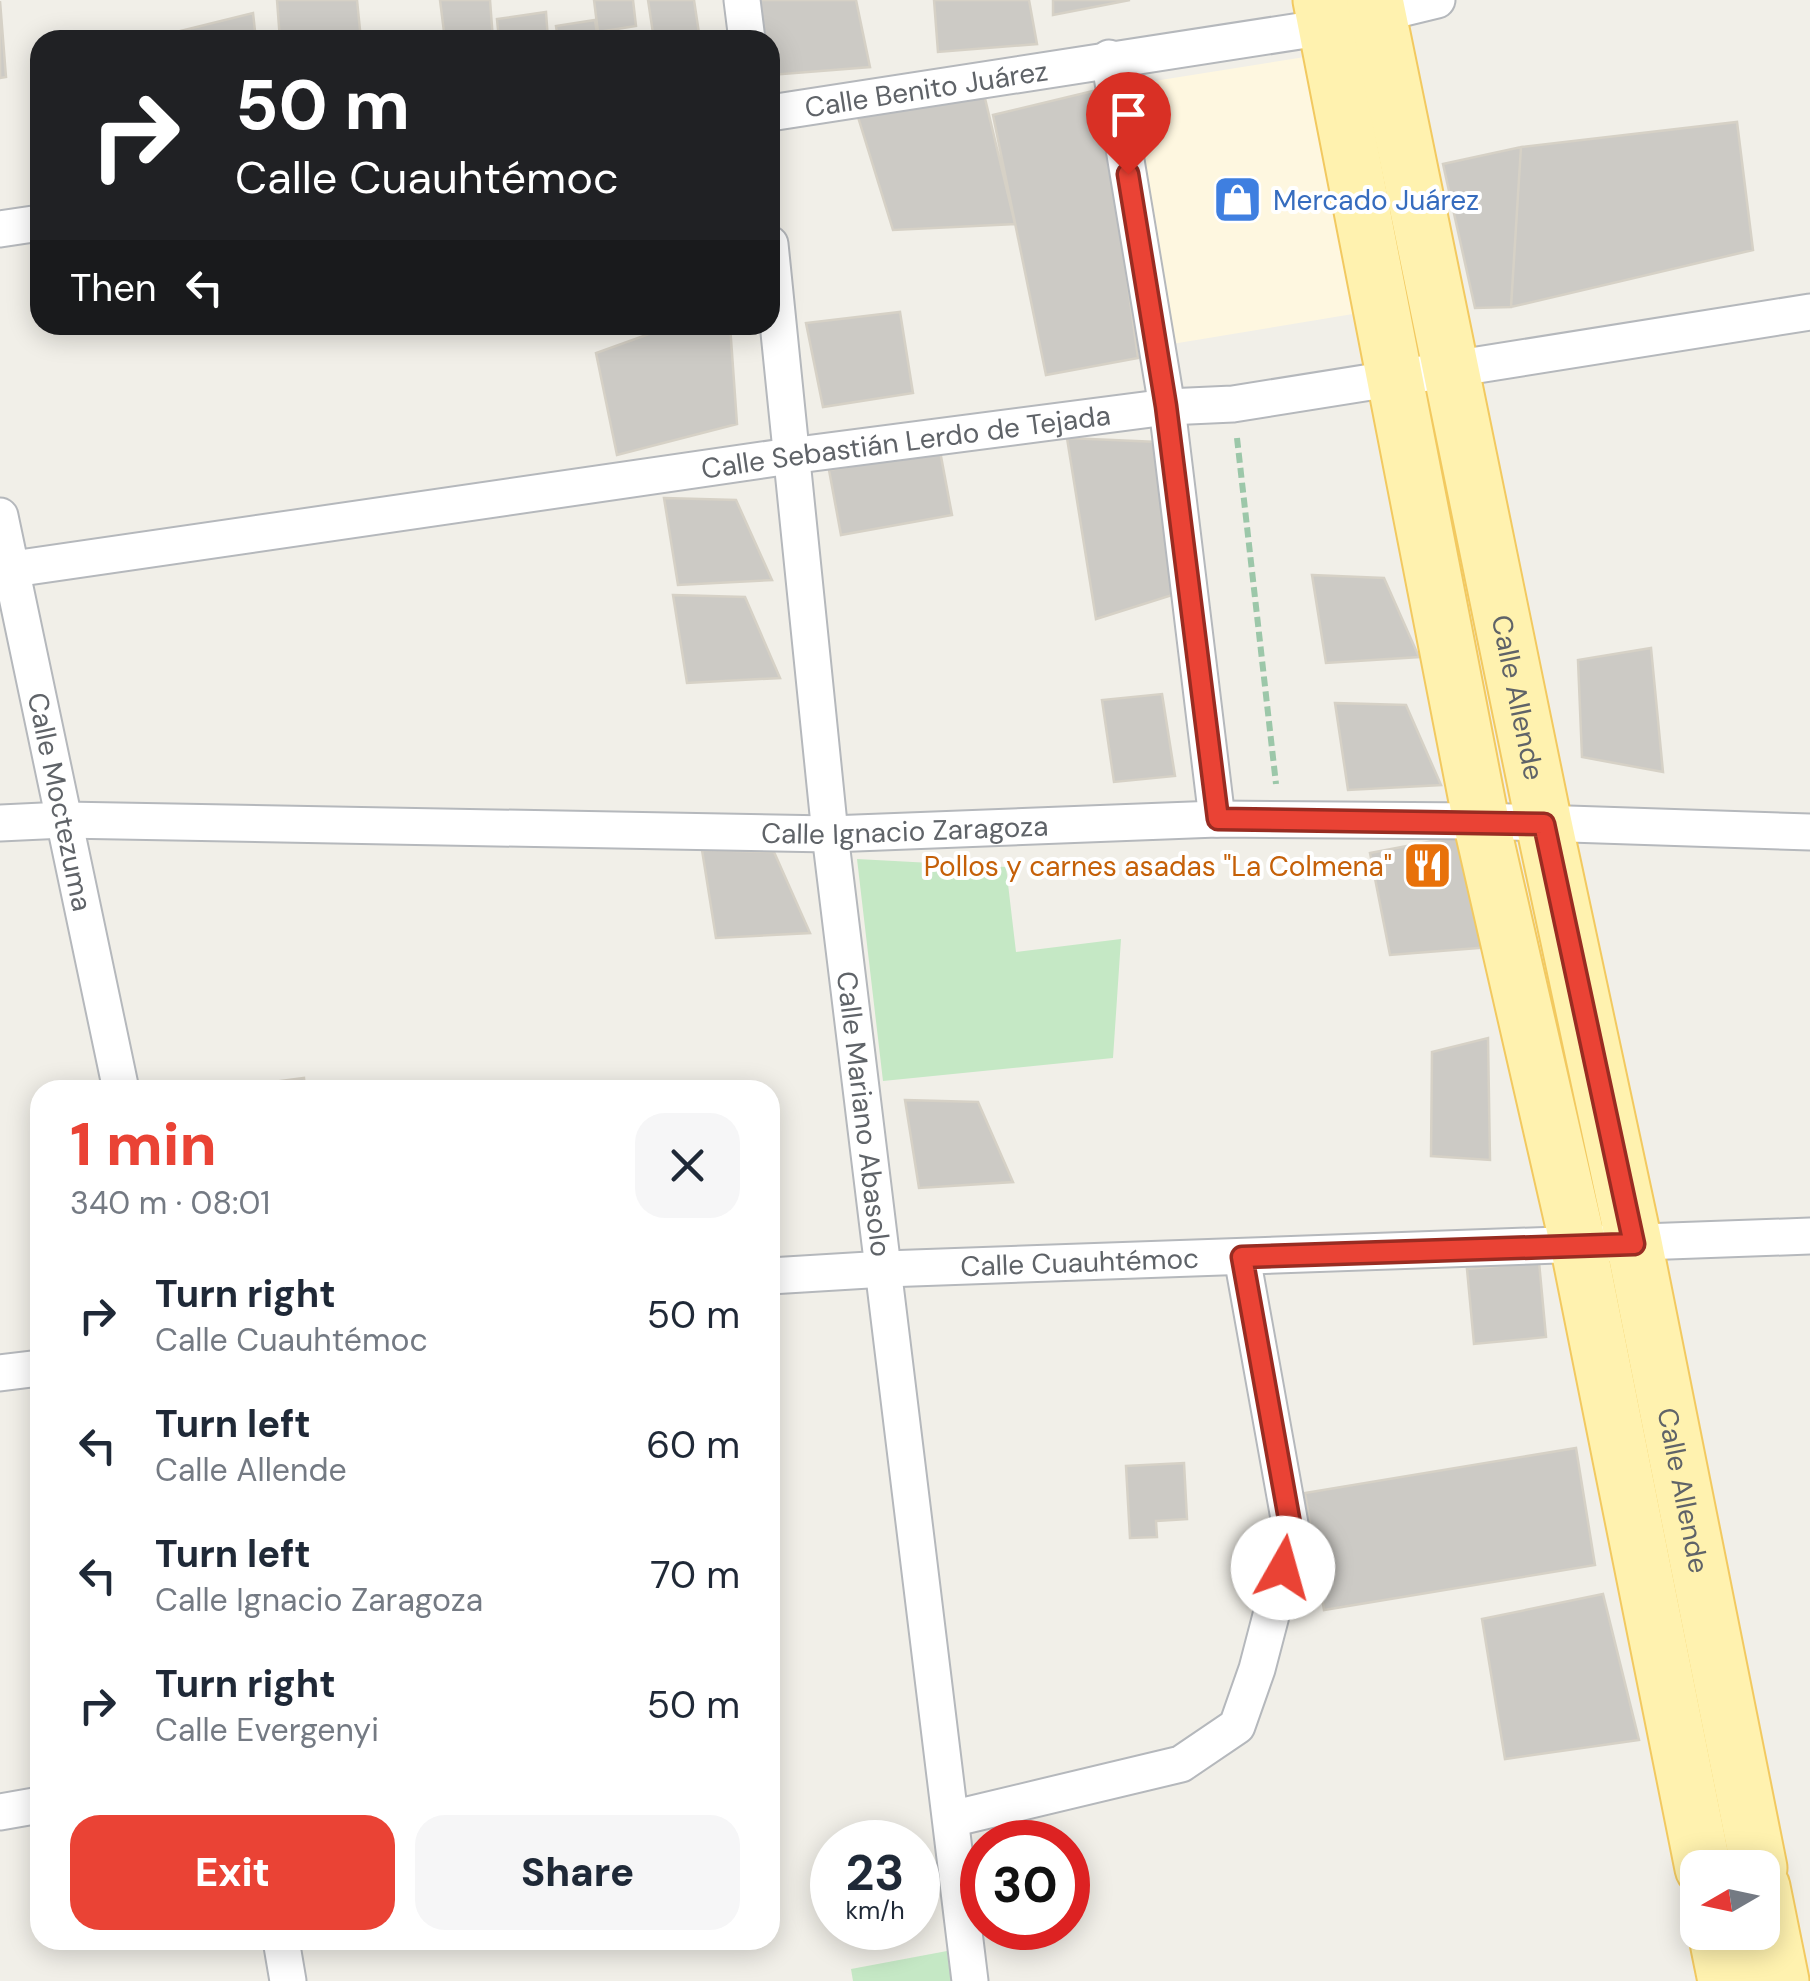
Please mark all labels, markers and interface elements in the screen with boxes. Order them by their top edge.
street label: Calle Benito Juárez [802,52,1050,126]
text: 50 m [235,60,410,151]
icon: right [70,70,200,200]
pin [1086,72,1171,175]
icon: arrive [1101,87,1156,142]
text: Calle Cuauhtémoc [235,148,619,207]
shop icon: Mercado Juárez [1212,174,1264,226]
place label: Mercado Juárez [1273,182,1479,219]
icon: left [177,260,232,315]
text: Then [70,263,157,313]
street label: Calle Sebastián Lerdo de Tejada [699,396,1113,487]
street label: Calle Allende [1483,612,1553,783]
street label: Calle Moctezuma [19,689,101,914]
street label: Calle Ignacio Zaragoza [761,807,1049,853]
restaurant icon: Pollos y carnes asadas "La Colmena" [1401,840,1453,892]
place label: Pollos y carnes asadas "La Colmena" [924,848,1392,885]
street label: Calle Mariano Abasolo [828,969,900,1259]
text: 1 min [70,1105,217,1184]
button: close [635,1113,740,1218]
text: 340 m · 08:01 [70,1182,270,1224]
street label: Calle Cuauhtémoc [960,1239,1200,1285]
text: Turn right [155,1269,336,1319]
icon: right [70,1288,125,1343]
text: 50 m [647,1290,740,1340]
text: Calle Cuauhtémoc [155,1319,428,1361]
text: Turn left [155,1399,311,1449]
street label: Calle Allende [1649,1405,1718,1576]
icon: left [70,1418,125,1473]
text: 60 m [646,1420,740,1470]
text: Calle Allende [155,1449,347,1491]
position arrow [1231,1516,1335,1620]
text: Turn left [155,1529,311,1579]
icon: left [70,1548,125,1603]
text: 70 m [650,1550,740,1600]
text: Calle Ignacio Zaragoza [155,1579,483,1621]
text: Turn right [155,1659,336,1709]
icon: right [70,1678,125,1733]
text: 50 m [647,1680,740,1730]
text: Calle Evergenyi [155,1709,379,1751]
button: Exit [70,1815,395,1930]
button: Share [415,1815,740,1930]
speed limit sign: 30 [960,1820,1090,1950]
text: 23 [846,1840,905,1906]
north arrow [1680,1850,1780,1950]
map controls [1680,1850,1780,1950]
text: km/h [845,1894,905,1927]

